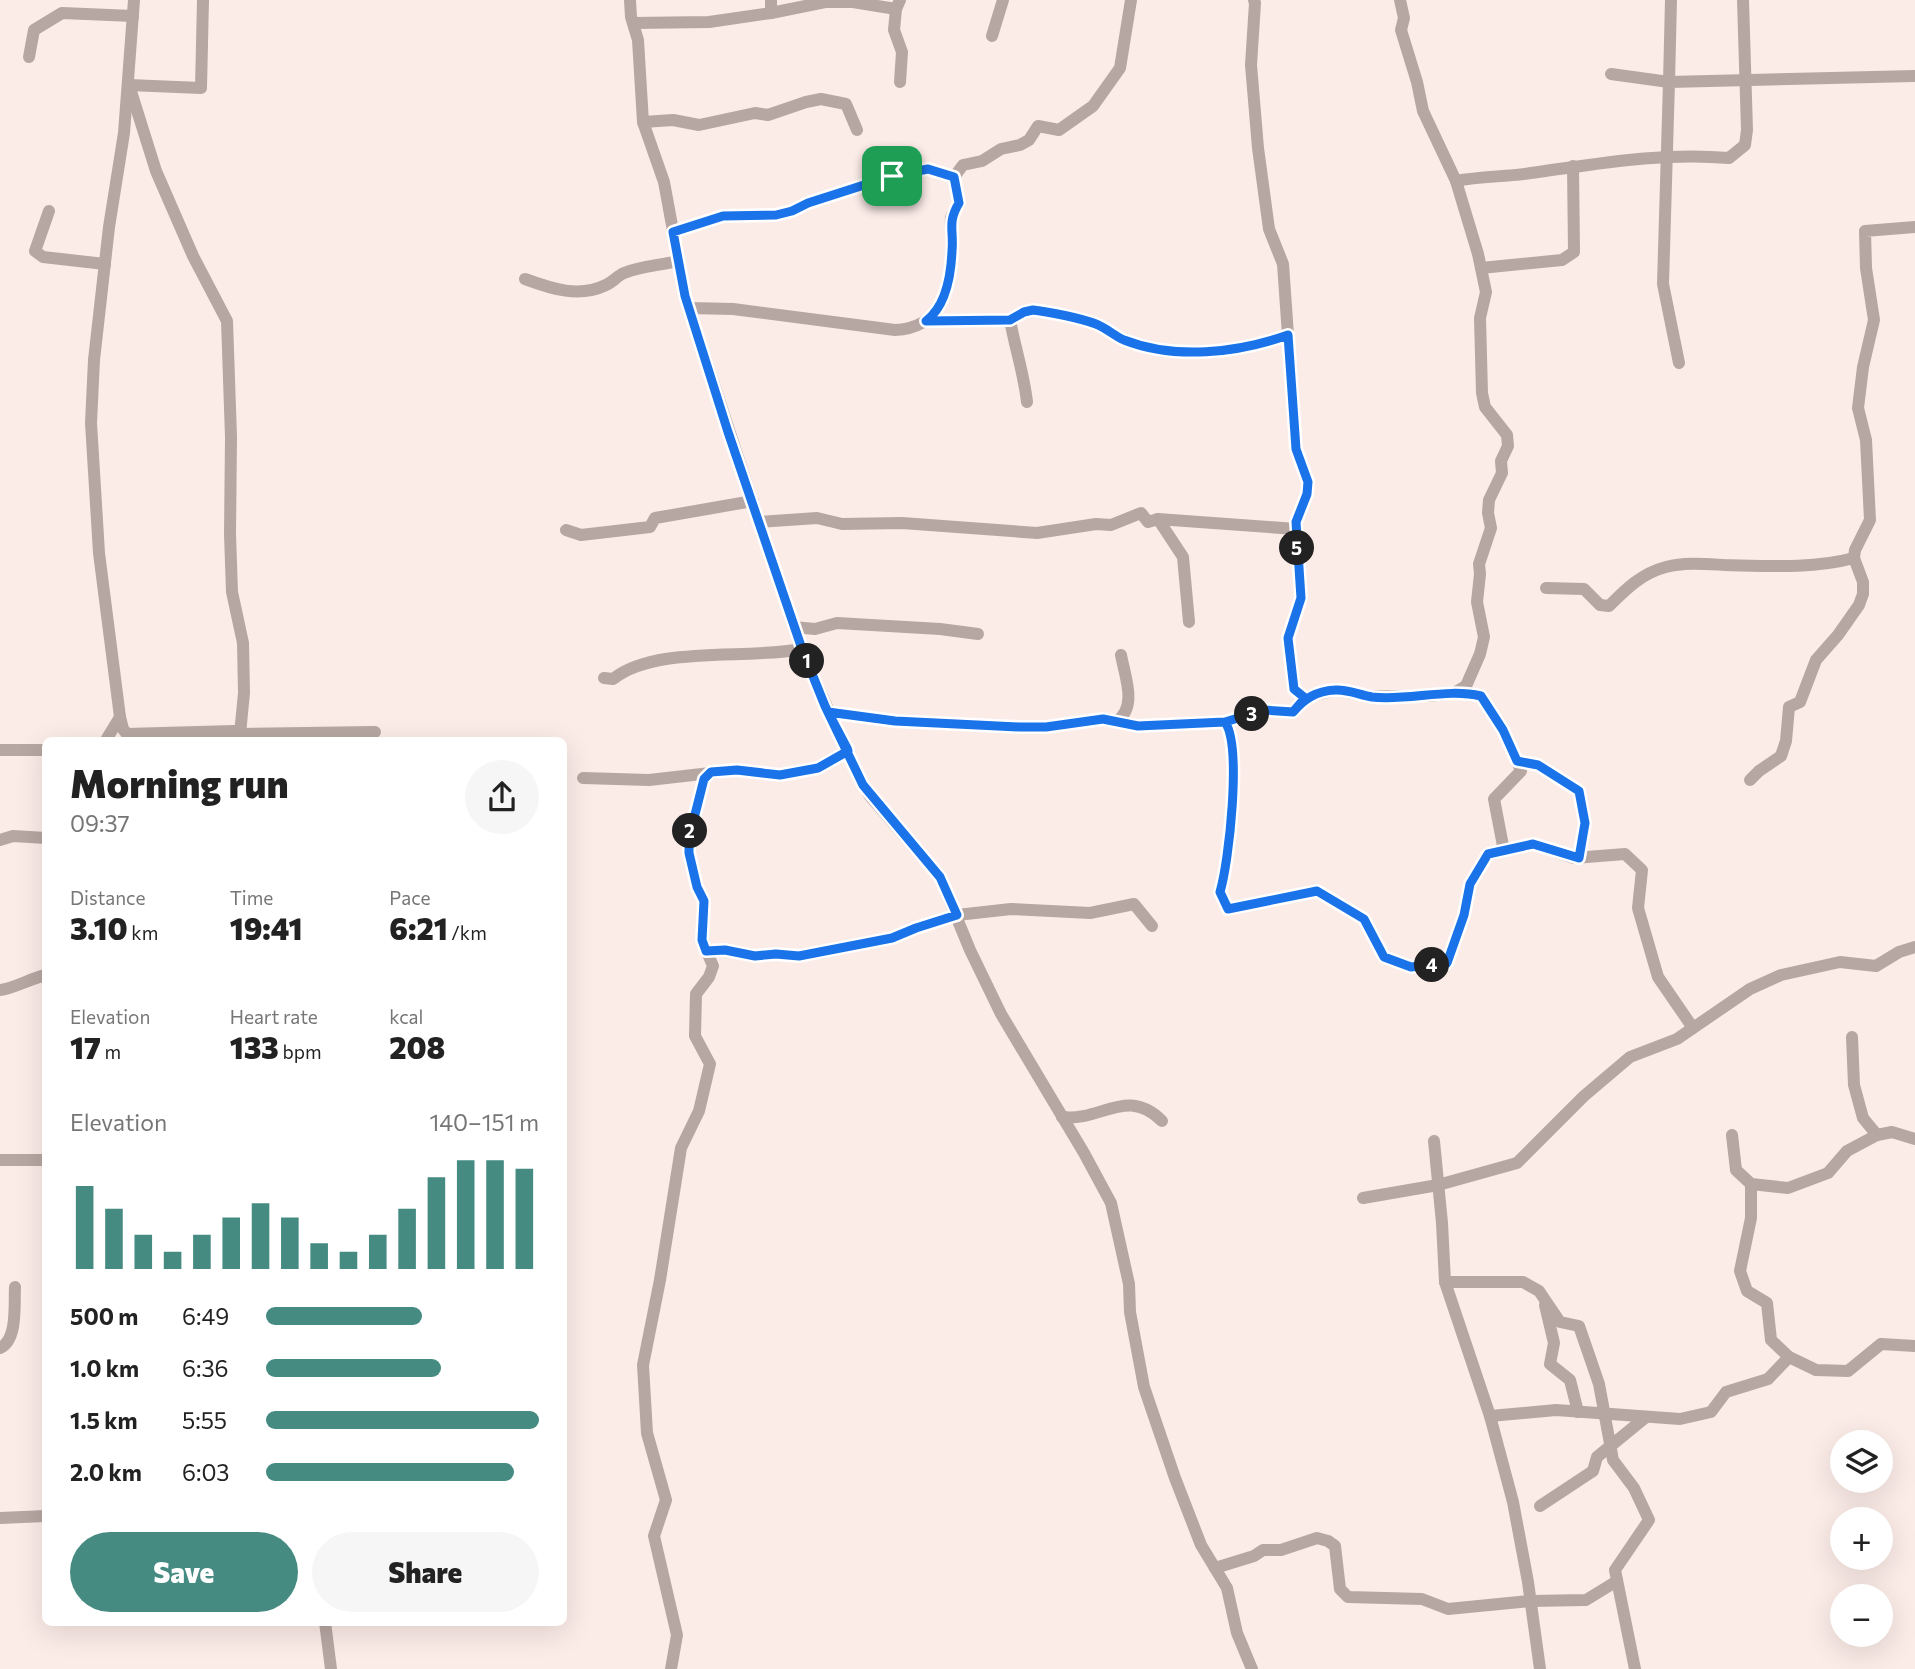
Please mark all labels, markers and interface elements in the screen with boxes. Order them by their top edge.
pin [862,146,922,206]
icon: arrive [873,157,911,195]
pin: 5 [1280,530,1314,566]
text: 5 [1291,536,1302,559]
pin: 1 [790,644,824,678]
text: 1 [802,649,811,672]
pin: 3 [1234,696,1270,732]
text: 3 [1246,702,1257,725]
text: Morning run [70,759,289,806]
button: share [465,760,539,834]
text: 09:37 [70,809,130,837]
pin: 2 [672,814,708,848]
text: 2 [684,819,695,842]
text: Distance [70,886,146,909]
text: Time [230,886,273,909]
text: Pace [389,886,431,909]
text: 3.10 [70,909,128,946]
text: 19:41 [230,909,302,946]
text: 6:21 [389,909,448,946]
text: km [128,921,158,944]
text: /km [448,921,487,944]
pin: 4 [1414,948,1450,982]
text: 4 [1426,953,1437,976]
text: Elevation [70,1005,150,1028]
text: Heart rate [230,1005,318,1028]
text: kcal [389,1005,423,1028]
text: 17 [70,1028,101,1065]
text: 133 [230,1028,279,1065]
text: 208 [389,1028,445,1065]
text: m [101,1040,121,1063]
text: bpm [279,1040,321,1063]
text: Elevation [70,1108,167,1136]
text: 140–151 m [429,1108,539,1136]
text: 500 m [70,1302,138,1330]
text: 6:49 [182,1302,229,1330]
text: 1.0 km [70,1354,139,1382]
text: 6:36 [182,1354,228,1382]
text: 1.5 km [70,1406,138,1434]
text: 5:55 [182,1406,227,1434]
map controls [1830,1430,1893,1647]
button: layers [1830,1430,1893,1493]
text: 2.0 km [70,1458,142,1486]
text: 6:03 [182,1458,229,1486]
button: + [1830,1507,1893,1570]
button: Save [70,1532,298,1612]
button: Share [312,1532,539,1612]
button: − [1830,1584,1893,1647]

